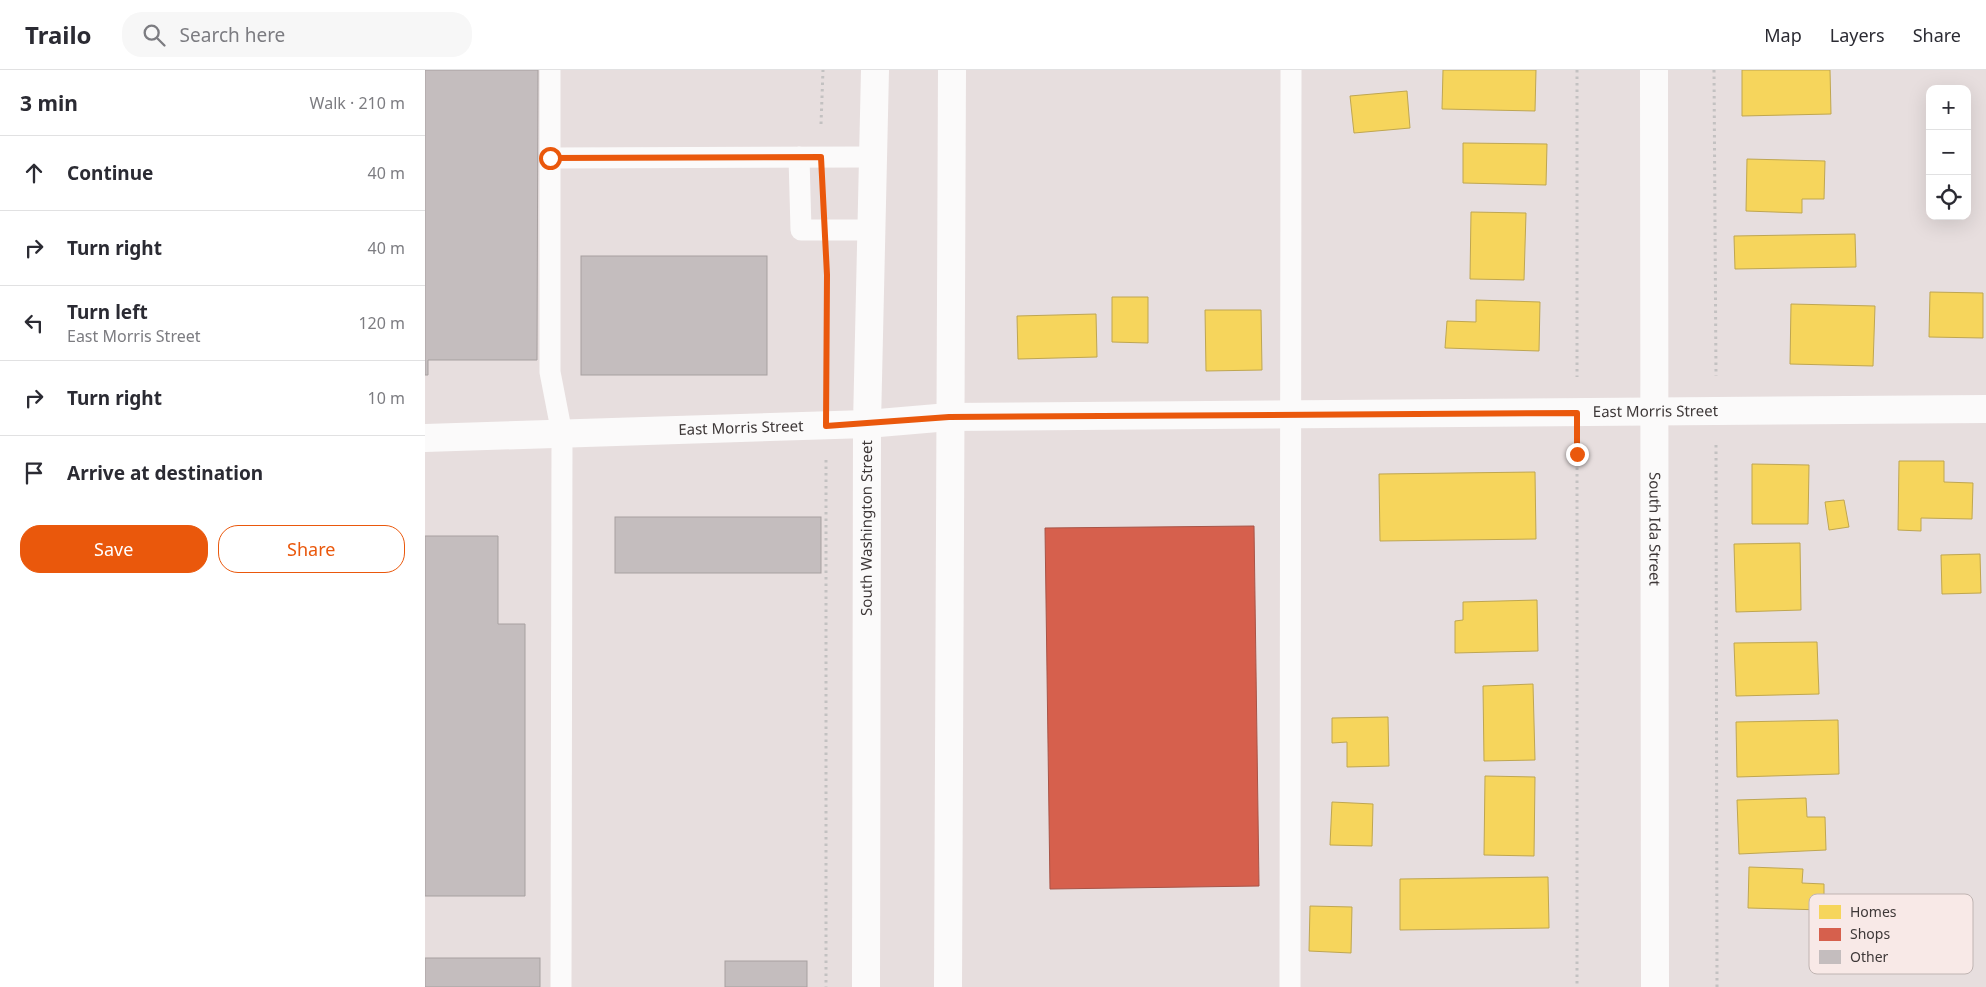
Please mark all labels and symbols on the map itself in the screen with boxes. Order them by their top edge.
route start [539,147,562,170]
street label: East Morris Street [1593,400,1719,421]
street label: East Morris Street [678,415,804,439]
street label: South Washington Street [856,440,876,616]
route end [1566,443,1589,466]
street label: South Ida Street [1645,472,1666,586]
legend [1809,894,1973,974]
text: Homes [1850,902,1897,921]
text: Shops [1850,924,1890,943]
text: Other [1850,947,1889,966]

